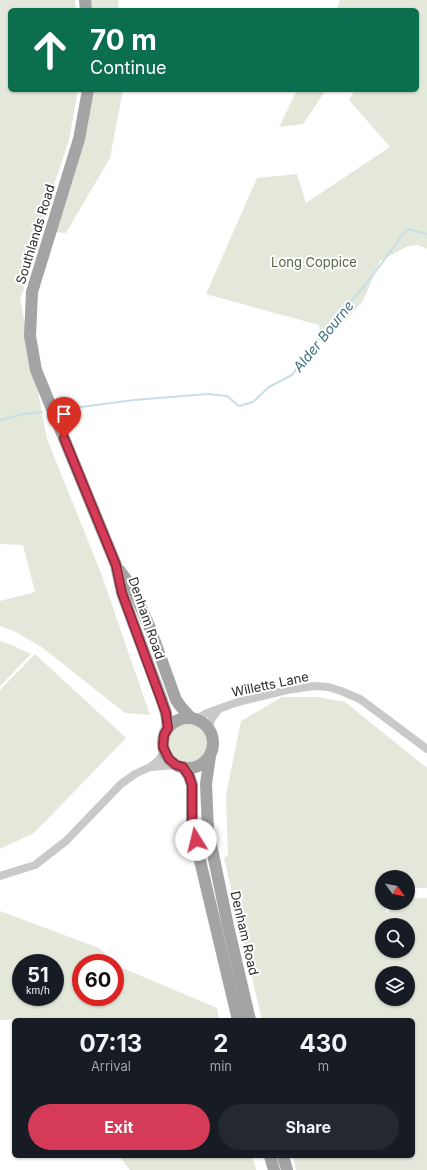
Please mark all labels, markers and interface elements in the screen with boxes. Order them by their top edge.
text: 70 m [90,23,157,57]
icon: ahead [24,24,76,76]
text: Continue [90,57,167,78]
street label: Southlands Road [12,182,58,286]
park label: Long Coppice [271,254,357,270]
water label: Alder Bourne [289,297,357,376]
pin [47,397,81,438]
icon: arrive [53,403,75,425]
street label: Denham Road [125,575,169,661]
street label: Willetts Lane [230,668,310,700]
position arrow [175,819,217,861]
north arrow [375,870,415,910]
map controls [375,870,415,1006]
street label: Denham Road [228,889,262,977]
button: search [375,918,415,958]
speed limit sign: 60 [72,954,124,1006]
text: 51 [27,963,49,987]
button: layers [375,966,415,1006]
text: km/h [26,984,50,996]
text: 07:13 [80,1029,142,1058]
text: 2 [213,1029,228,1058]
text: 430 [300,1029,347,1058]
text: Arrival [91,1058,131,1074]
text: min [210,1058,232,1074]
text: m [318,1058,329,1074]
button: Exit [28,1104,210,1150]
button: Share [218,1104,399,1150]

